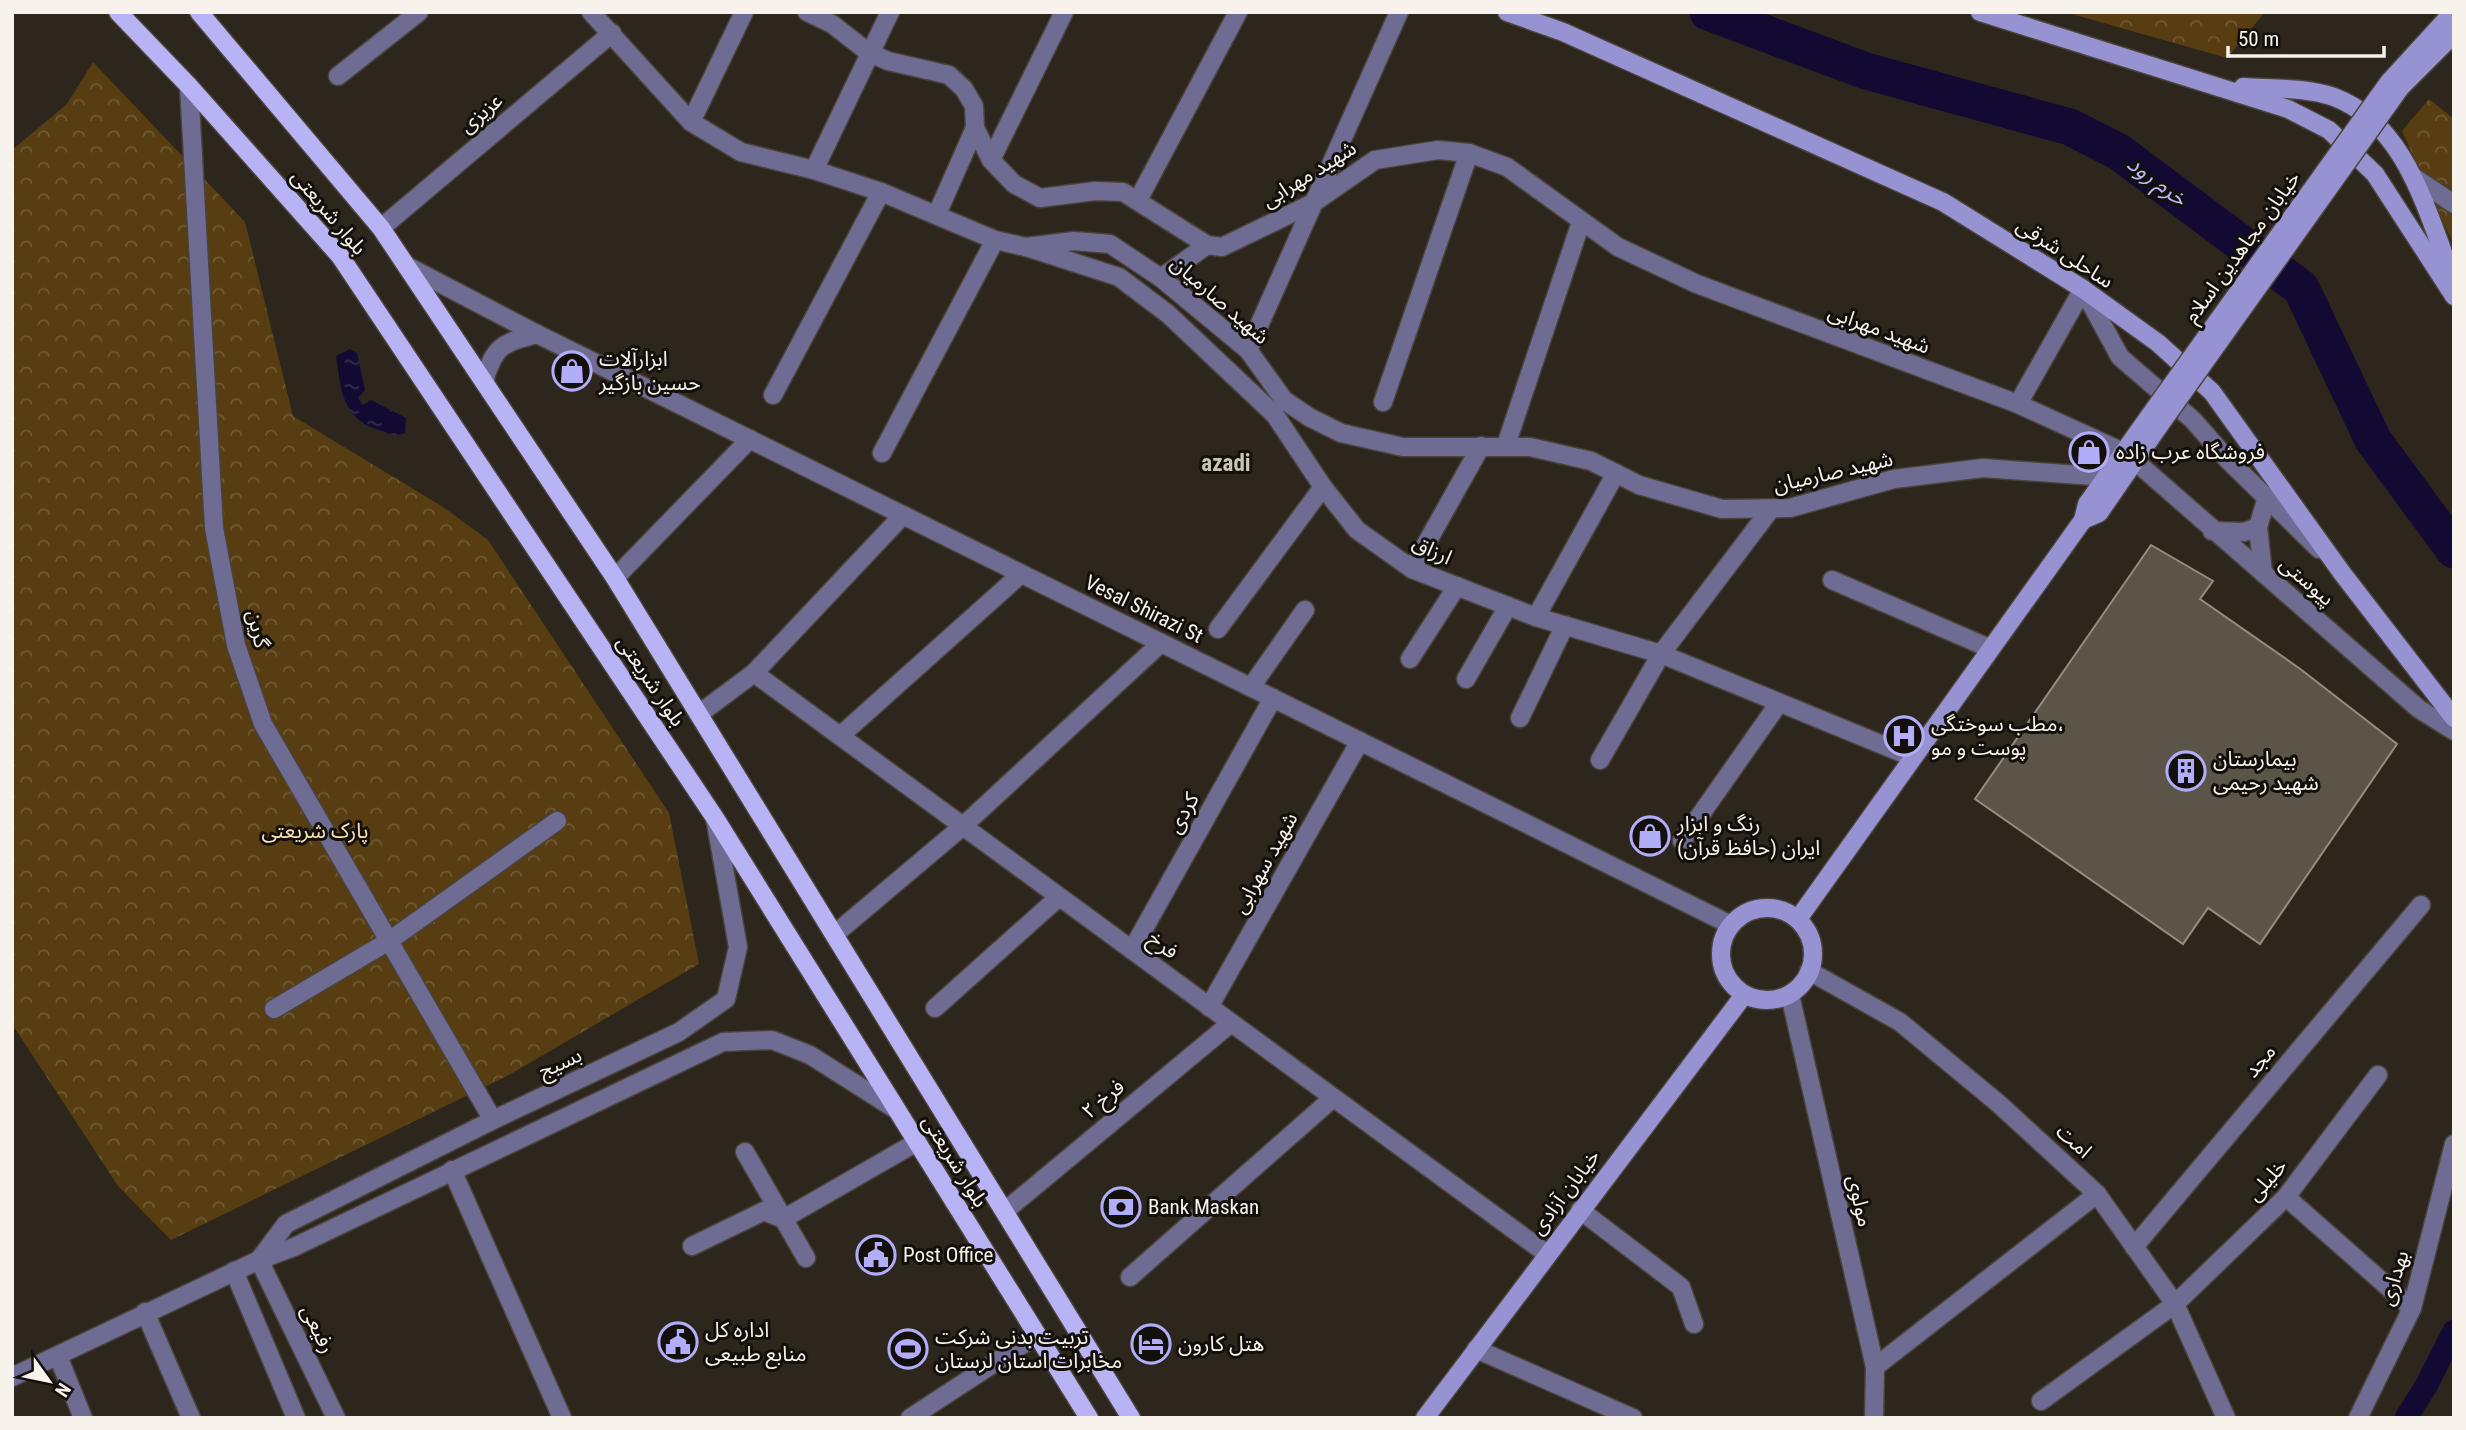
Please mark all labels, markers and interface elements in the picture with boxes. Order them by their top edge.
scale bar [2228,14,2384,58]
text: 50 m [2238,27,2279,51]
street label: عزیزی [455,88,507,138]
street label: شهید مهرابی [1257,136,1361,212]
water label: خرم رود [2119,150,2193,216]
street label: بلوار شریعتی [286,164,372,260]
street label: خیابان مجاهدین اسلام [2179,166,2308,330]
street label: ساحلی شرقی [2012,213,2118,293]
street label: شهید صارمیان [1166,251,1274,349]
street label: شهید مهرابی [1825,300,1933,358]
place label: ابزارآلات حسین بازگیر [598,347,701,395]
shop icon: ابزارآلات حسین بازگیر [551,350,593,392]
shop icon: فروشگاه عرب زاده [2068,431,2110,473]
place label: فروشگاه عرب زاده [2116,440,2265,464]
street label: شهید صارمیان [1771,447,1895,497]
district label: azadi [1201,450,1251,477]
street label: ارزاق [1408,530,1456,570]
street label: پیوستی [2274,551,2339,612]
street label: Vesal Shirazi St [1081,570,1207,648]
street label: گرین [242,608,274,651]
street label: بلوار شریعتی [612,631,690,731]
place label: مطب سوختگی، پوست و مو [1931,712,2064,761]
hospital icon: مطب سوختگی، پوست و مو [1883,715,1925,757]
place label: بیمارستان شهید رحیمی [2213,747,2319,795]
building icon: بیمارستان شهید رحیمی [2165,750,2207,792]
street label: کردی [1162,788,1204,837]
street label: شهید سهرابی [1227,808,1303,918]
place label: رنگ و ابزار ایران (حافظ قرآن) [1676,812,1820,860]
shop icon: رنگ و ابزار ایران (حافظ قرآن) [1629,815,1671,857]
park label: پارک شریعتی [261,819,369,844]
street label: فرخ [1142,926,1183,966]
street label: مجد [2239,1040,2281,1082]
street label: بسیج [535,1043,587,1086]
street label: فرخ ۲ [1077,1074,1131,1126]
street label: بلوار شریعتی [917,1111,993,1211]
street label: امت [2051,1119,2097,1163]
street label: خیابان آزادی [1525,1145,1605,1239]
street label: خلیلی [2242,1154,2292,1206]
street label: مولوی [1842,1173,1878,1229]
bank icon: Bank Maskan [1100,1186,1142,1228]
place label: Bank Maskan [1148,1195,1259,1219]
public building icon: Post Office [855,1234,897,1276]
place label: Post Office [903,1243,994,1267]
street label: بهداری [2374,1248,2414,1308]
street label: رفیعی [296,1301,340,1357]
place label: اداره کل منابع طبیعی [705,1318,807,1369]
public building icon: اداره کل منابع طبیعی [657,1321,699,1363]
hotel icon: هتل کارون [1130,1323,1172,1365]
place label: تربیت بدنی شرکت مخابرات استان لرستان [935,1325,1122,1373]
sports icon: تربیت بدنی شرکت مخابرات استان لرستان [887,1328,929,1370]
place label: هتل کارون [1178,1332,1264,1356]
north arrow [14,1346,84,1416]
text: N [50,1379,76,1401]

